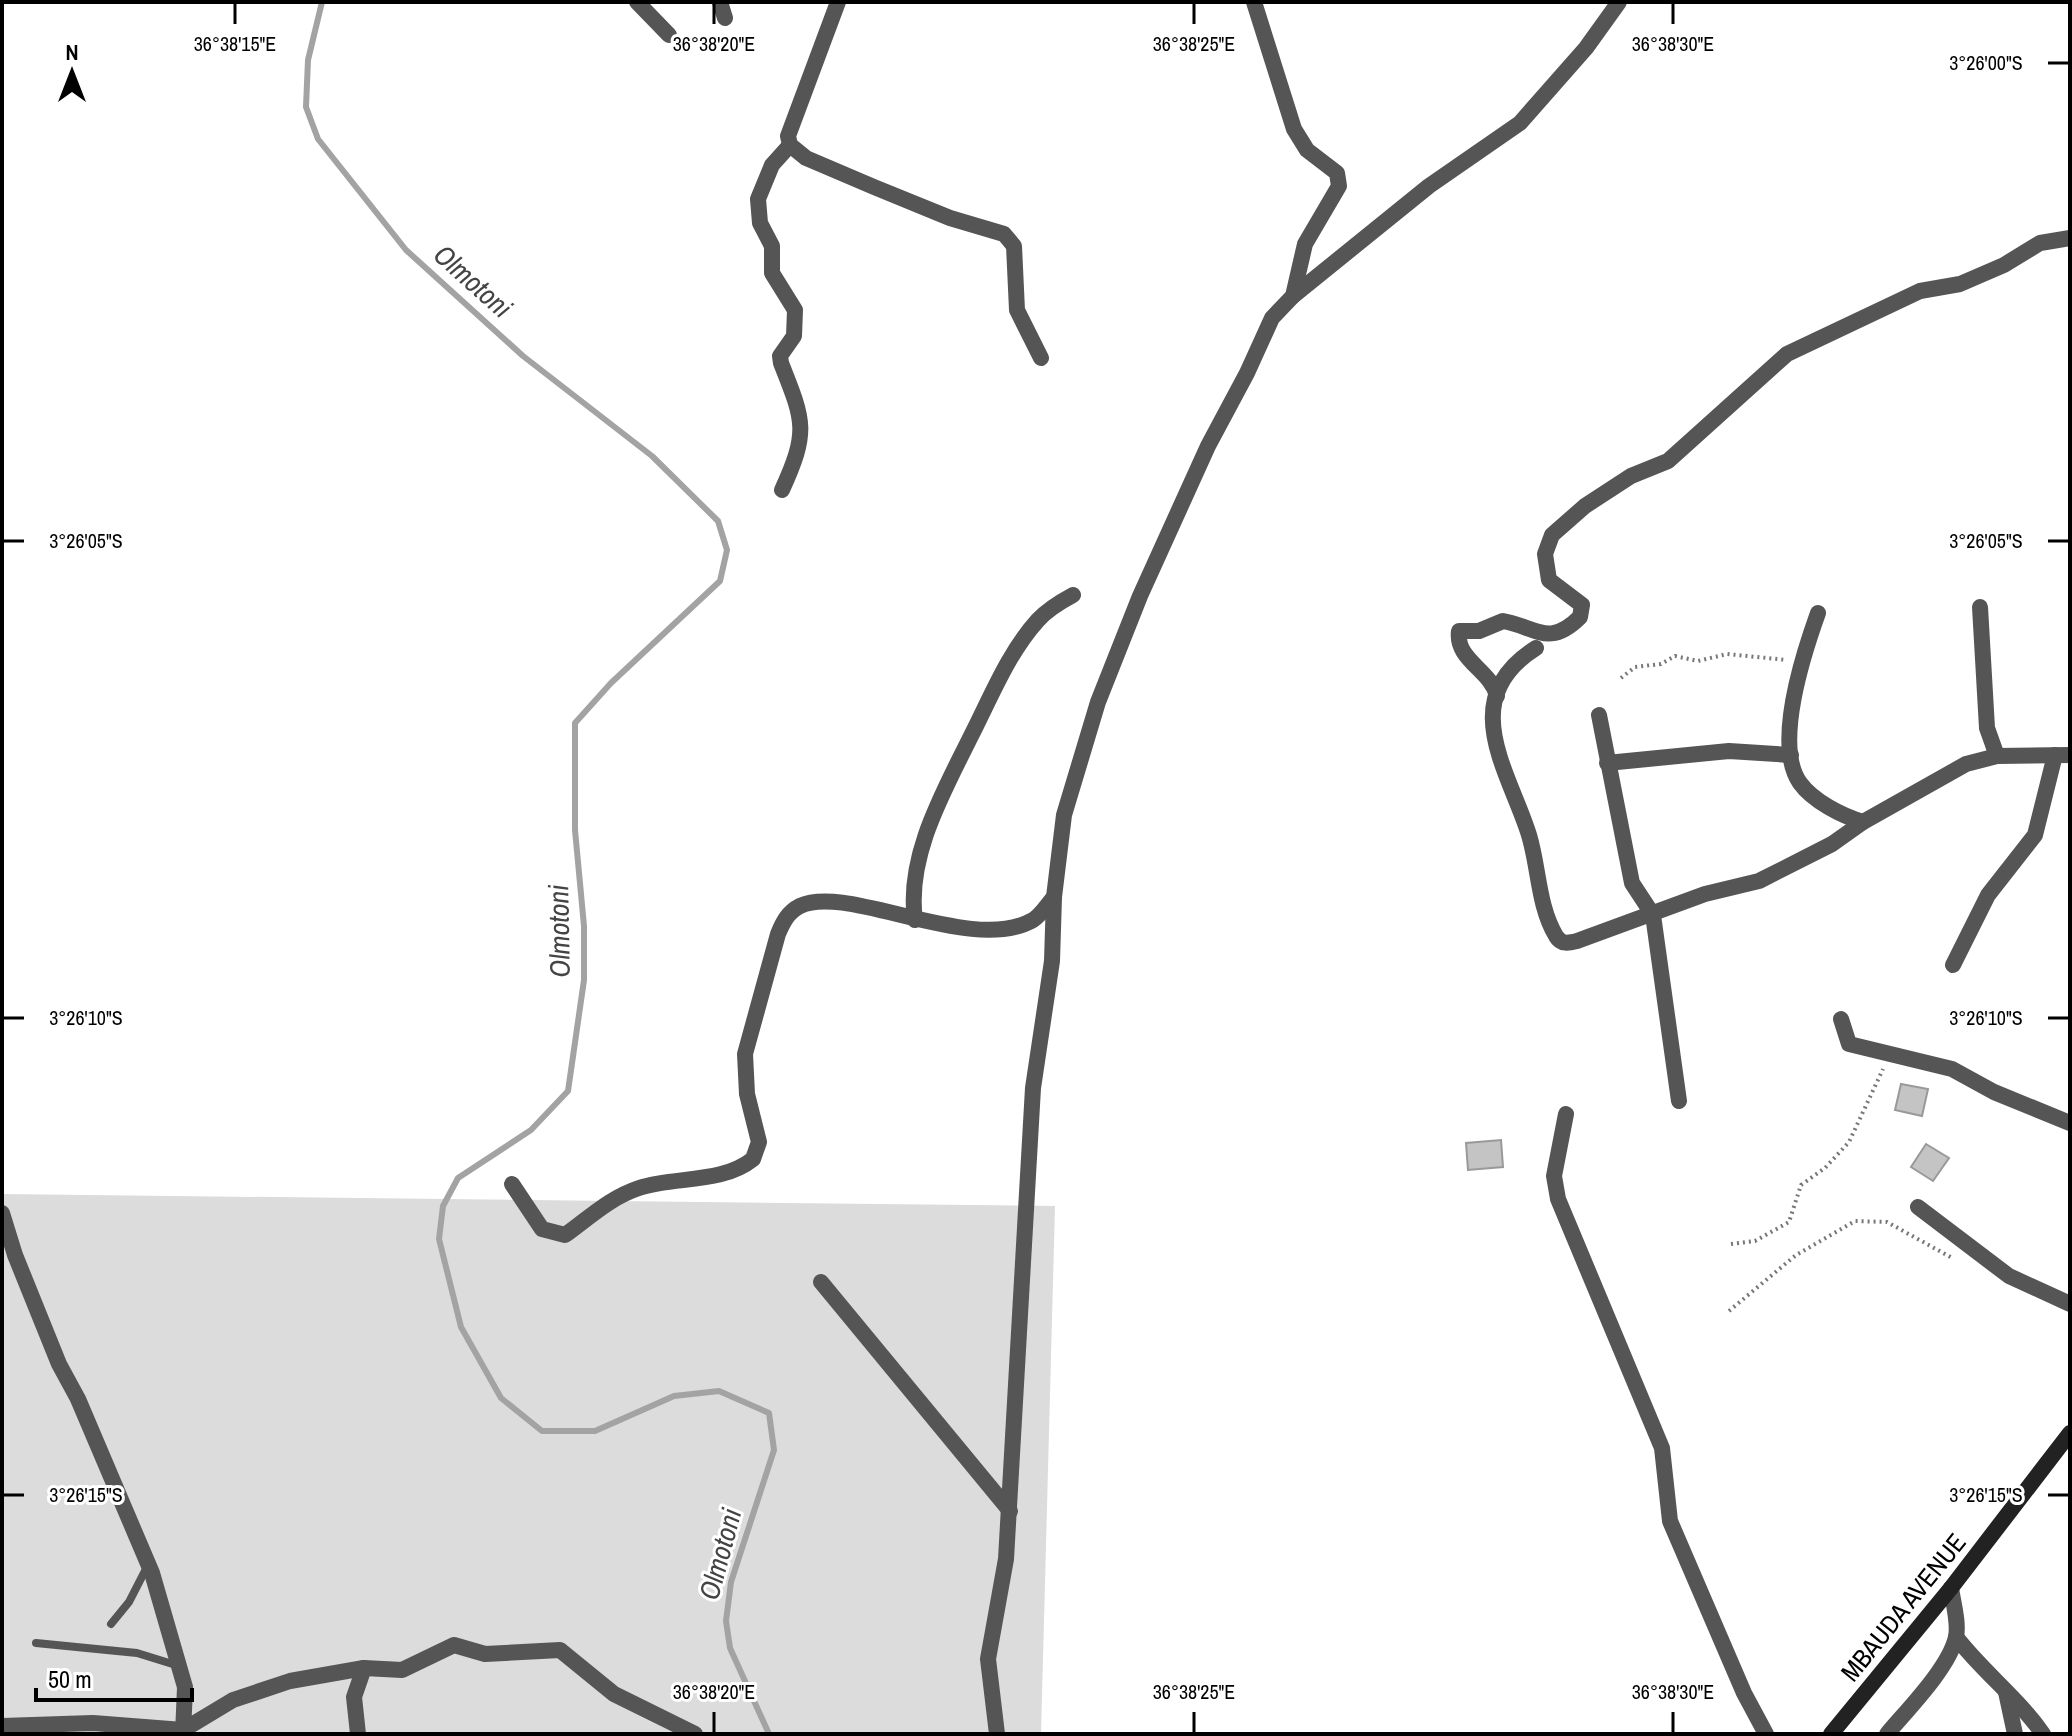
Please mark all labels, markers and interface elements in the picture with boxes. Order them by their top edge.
text: 36°38'15"E [194,30,276,57]
text: 36°38'20"E [673,30,755,57]
text: 36°38'25"E [1153,30,1235,57]
text: 36°38'30"E [1632,30,1714,57]
north arrow [32,32,112,112]
text: N [65,37,79,67]
text: 3°26'00"S [1949,49,2023,76]
water label: Olmotoni [426,236,521,327]
text: 3°26'05"S [49,527,123,554]
text: 3°26'05"S [1949,527,2023,554]
water label: Olmotoni [539,883,579,978]
text: 3°26'10"S [49,1004,123,1031]
text: 3°26'10"S [1949,1004,2023,1031]
text: 3°26'15"S [49,1481,123,1508]
text: 3°26'15"S [1949,1481,2023,1508]
water label: Olmotoni [690,1504,751,1604]
street label: MBAUDA AVENUE [1832,1526,1974,1688]
scale bar [36,1652,192,1702]
text: 50 m [48,1663,92,1695]
text: 36°38'20"E [673,1678,755,1705]
text: 36°38'25"E [1153,1678,1235,1705]
text: 36°38'30"E [1632,1678,1714,1705]

